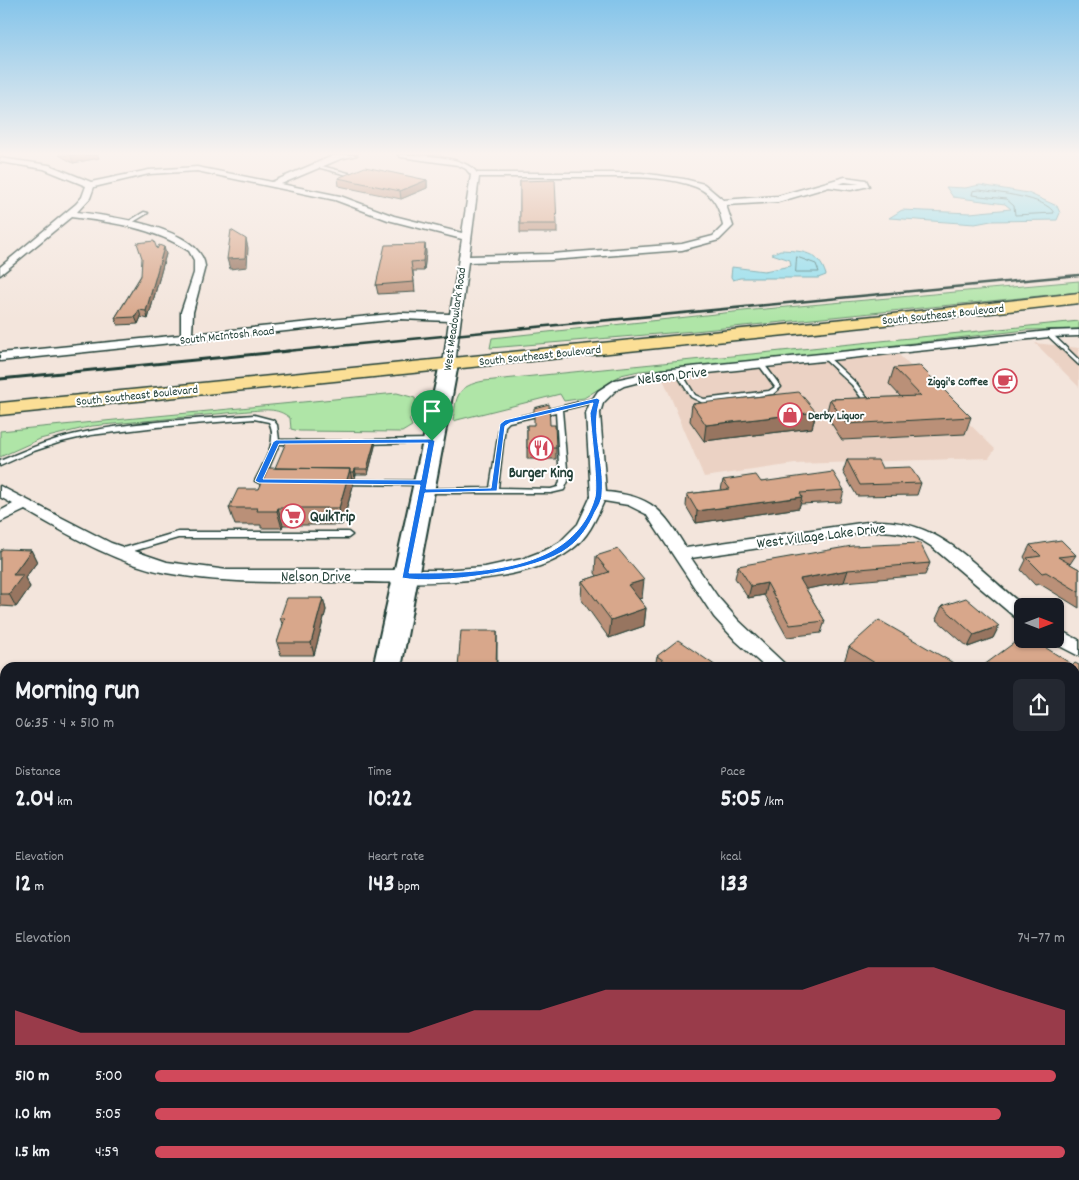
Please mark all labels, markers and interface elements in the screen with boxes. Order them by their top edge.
street label: West Meadowlark Road [440,266,471,372]
street label: South Southeast Boulevard [881,301,1005,330]
street label: South McIntosh Road [179,323,275,350]
street label: South Southeast Boulevard [478,342,602,371]
street label: Nelson Drive [636,362,709,392]
cafe icon: Ziggi's Coffee [992,368,1018,394]
place label: Ziggi's Coffee [928,374,989,391]
street label: South Southeast Boulevard [75,382,199,411]
pin [411,390,453,441]
icon: arrive [418,397,446,425]
shop icon: Derby Liquor [777,402,803,428]
place label: Derby Liquor [808,408,865,425]
restaurant icon: Burger King [528,435,554,461]
place label: Burger King [509,463,574,485]
supermarket icon: QuikTrip [280,503,306,529]
place label: QuikTrip [310,507,355,529]
street label: West Village Lake Drive [756,518,887,556]
street label: Nelson Drive [281,567,351,589]
north arrow [1014,598,1064,648]
map controls [1014,598,1064,648]
text: Morning run [15,673,139,713]
button: share [1013,679,1065,731]
text: 06:35 · 4 × 510 m [15,712,114,735]
text: Distance [15,762,61,782]
text: Time [368,762,392,782]
text: Pace [720,762,745,782]
text: 2.04 [15,782,54,818]
text: 10:22 [368,782,413,818]
text: 5:05 [720,782,761,818]
text: km [54,792,73,812]
text: /km [761,792,784,812]
text: Elevation [15,847,64,867]
text: Heart rate [368,847,424,867]
text: kcal [720,847,742,867]
text: 12 [15,867,31,903]
text: 143 [368,867,395,903]
text: 133 [720,867,748,903]
text: m [31,877,44,897]
text: bpm [395,877,420,897]
text: Elevation [15,927,71,950]
text: 74–77 m [1017,927,1065,950]
text: 510 m [15,1065,49,1088]
text: 5:00 [95,1065,123,1088]
text: 1.0 km [15,1103,51,1126]
text: 5:05 [95,1103,121,1126]
text: 1.5 km [15,1141,50,1164]
text: 4:59 [95,1141,119,1164]

